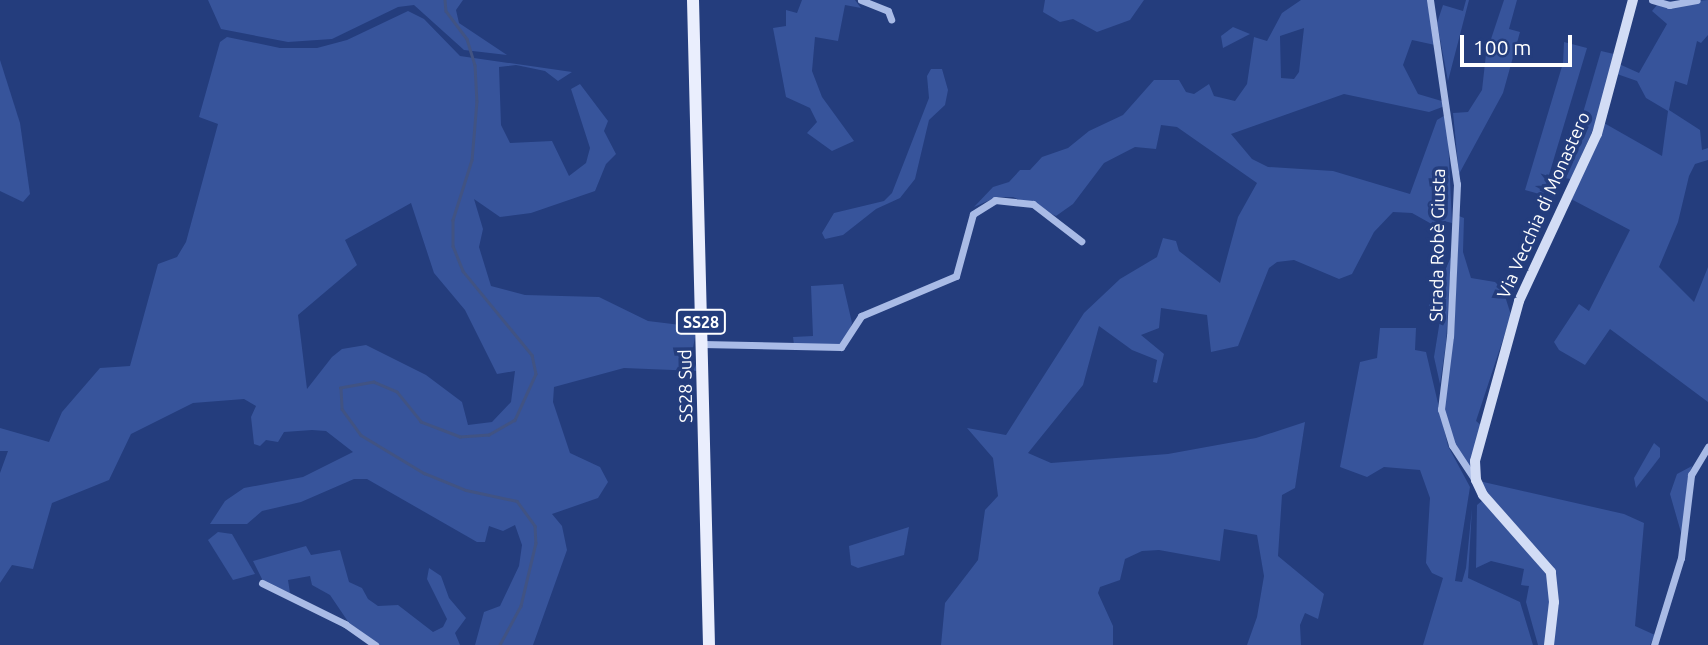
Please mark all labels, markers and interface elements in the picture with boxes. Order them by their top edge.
scale bar [1463,21,1575,65]
text: 100 m [1473,35,1531,59]
street label: Via Vecchia di Monastero [1492,108,1594,302]
street label: Strada Robè Giusta [1425,168,1449,322]
road number: SS28 [675,310,727,334]
street label: SS28 Sud [674,349,696,423]

